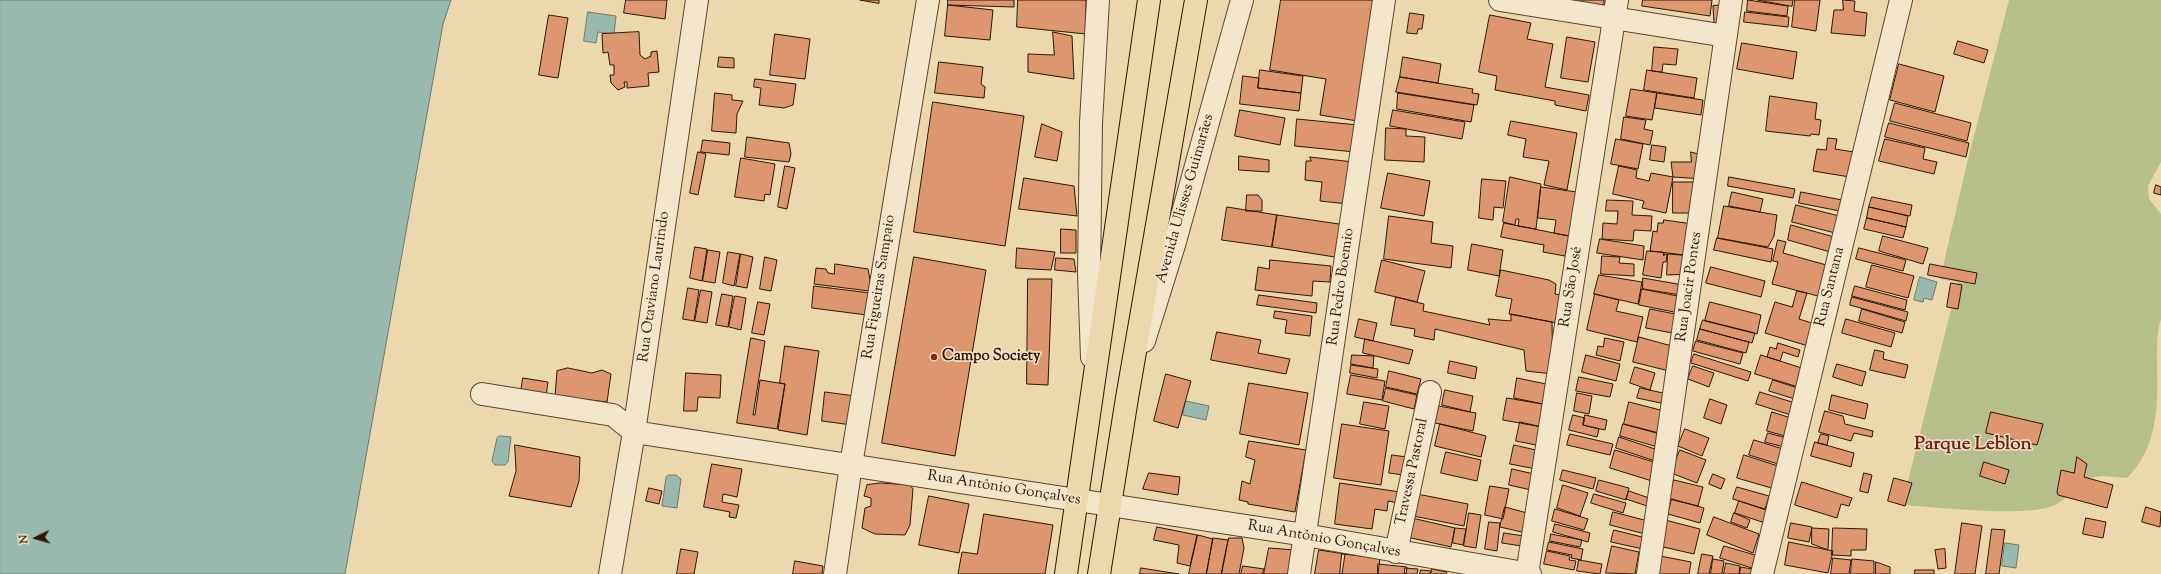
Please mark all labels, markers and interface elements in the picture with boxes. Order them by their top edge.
street label: Avenida Ulisses Guimarães [1153,112,1219,286]
street label: Rua Otaviano Laurindo [635,210,675,364]
street label: Rua Figueiras Sampaio [860,214,900,360]
street label: Rua Pedro Boemio [1325,227,1359,347]
street label: Rua Joacir Pontes [1673,231,1707,343]
street label: Rua São José [1557,245,1587,329]
street label: Rua Santana [1812,245,1850,329]
place label: Campo Society [942,348,1040,366]
marker: Campo Society [929,352,939,362]
street label: Travessa Pastoral [1393,417,1433,527]
district label: Parque Leblon [1914,435,2032,457]
street label: Rua Antônio Gonçalves [926,468,1082,510]
north arrow [16,518,56,558]
street label: Rua Antônio Gonçalves [1246,518,1402,562]
text: N [16,534,32,544]

